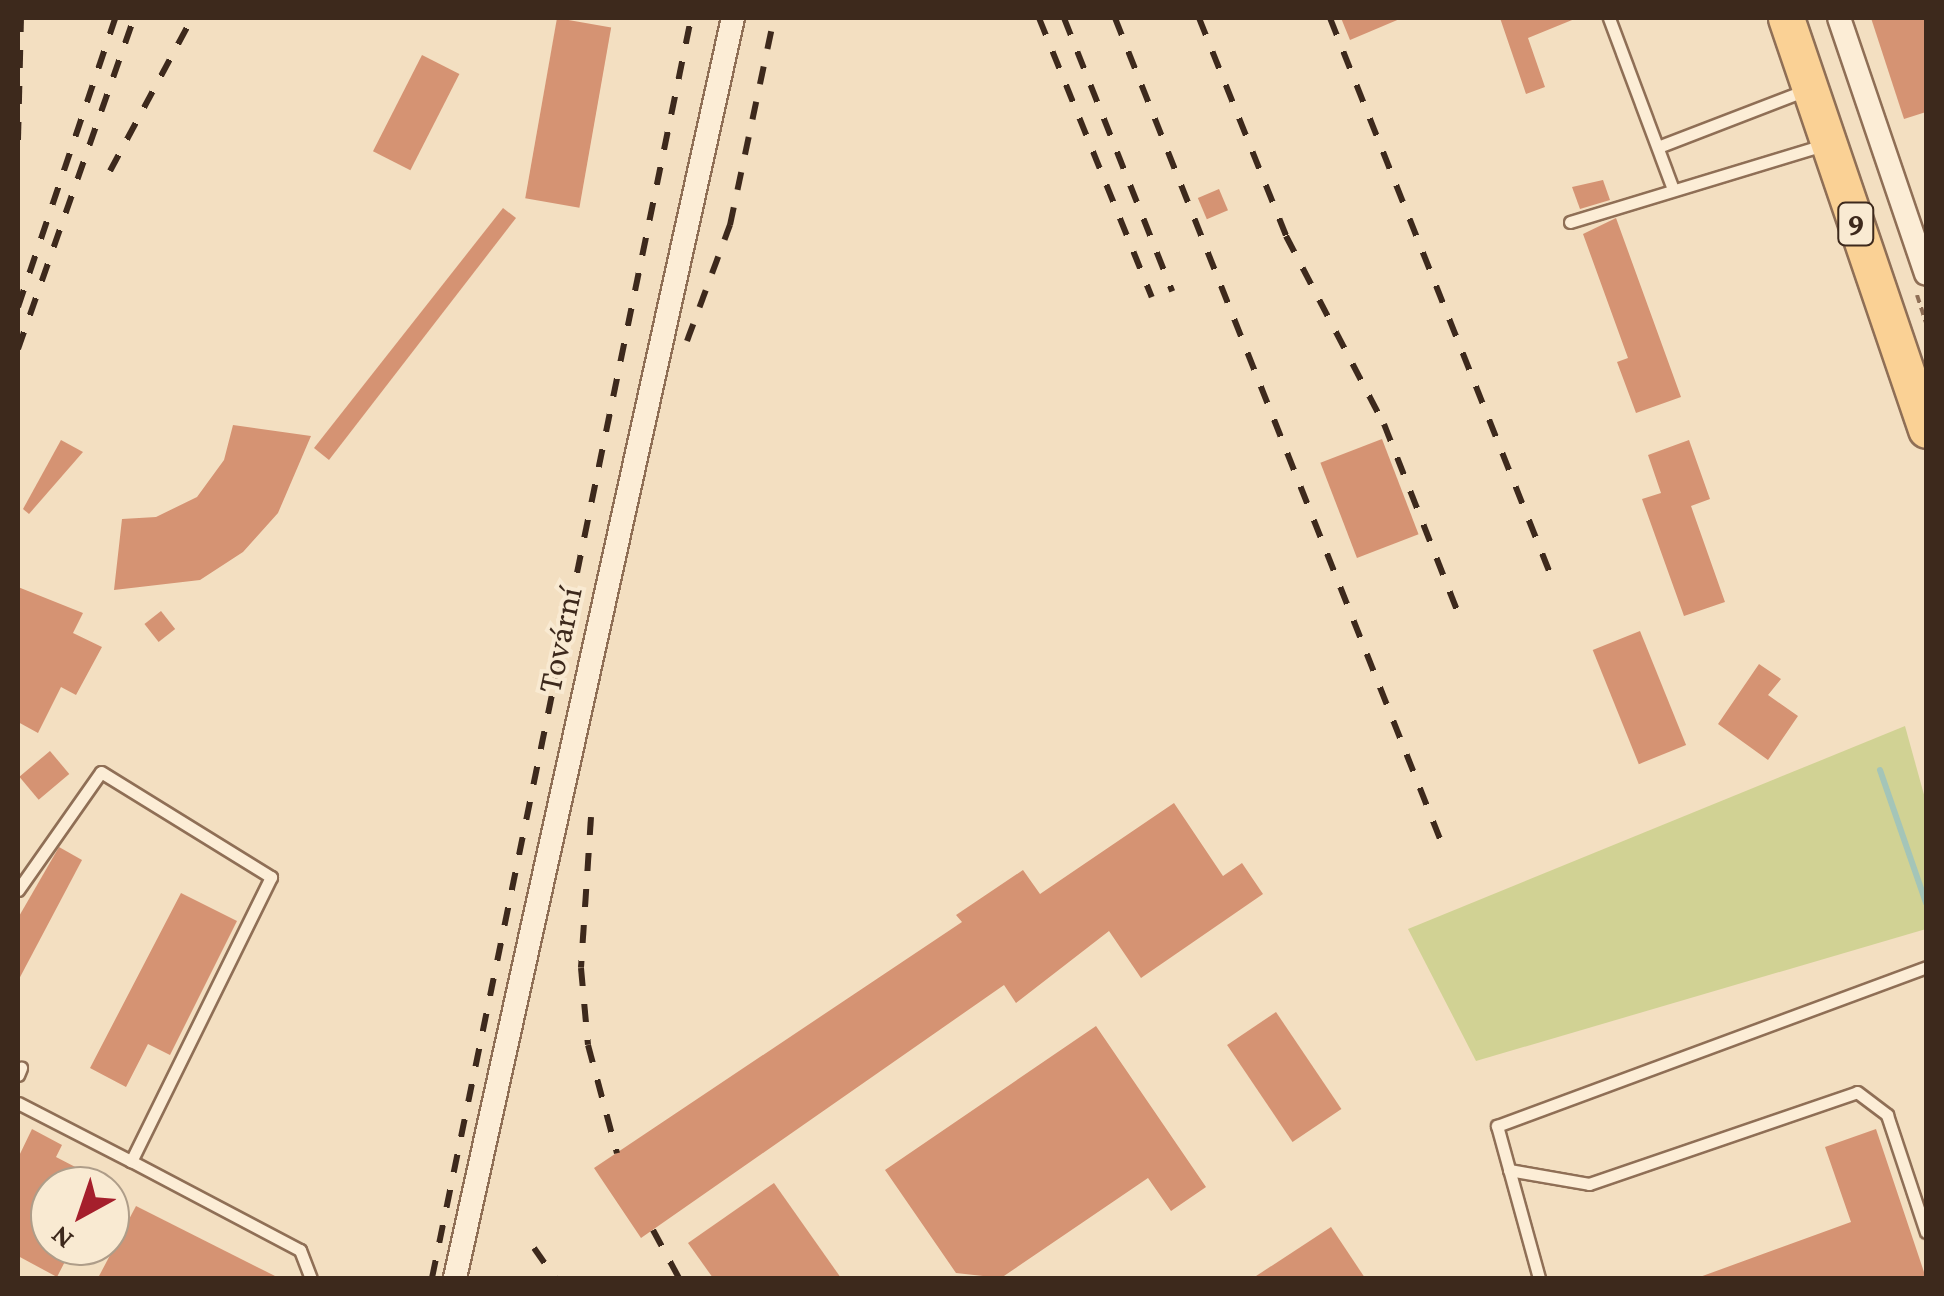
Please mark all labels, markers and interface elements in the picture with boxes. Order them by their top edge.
road number: 9 [1836,197,1876,251]
street label: Tovární [528,583,592,697]
north arrow [30,1166,130,1266]
text: N [44,1220,79,1256]

